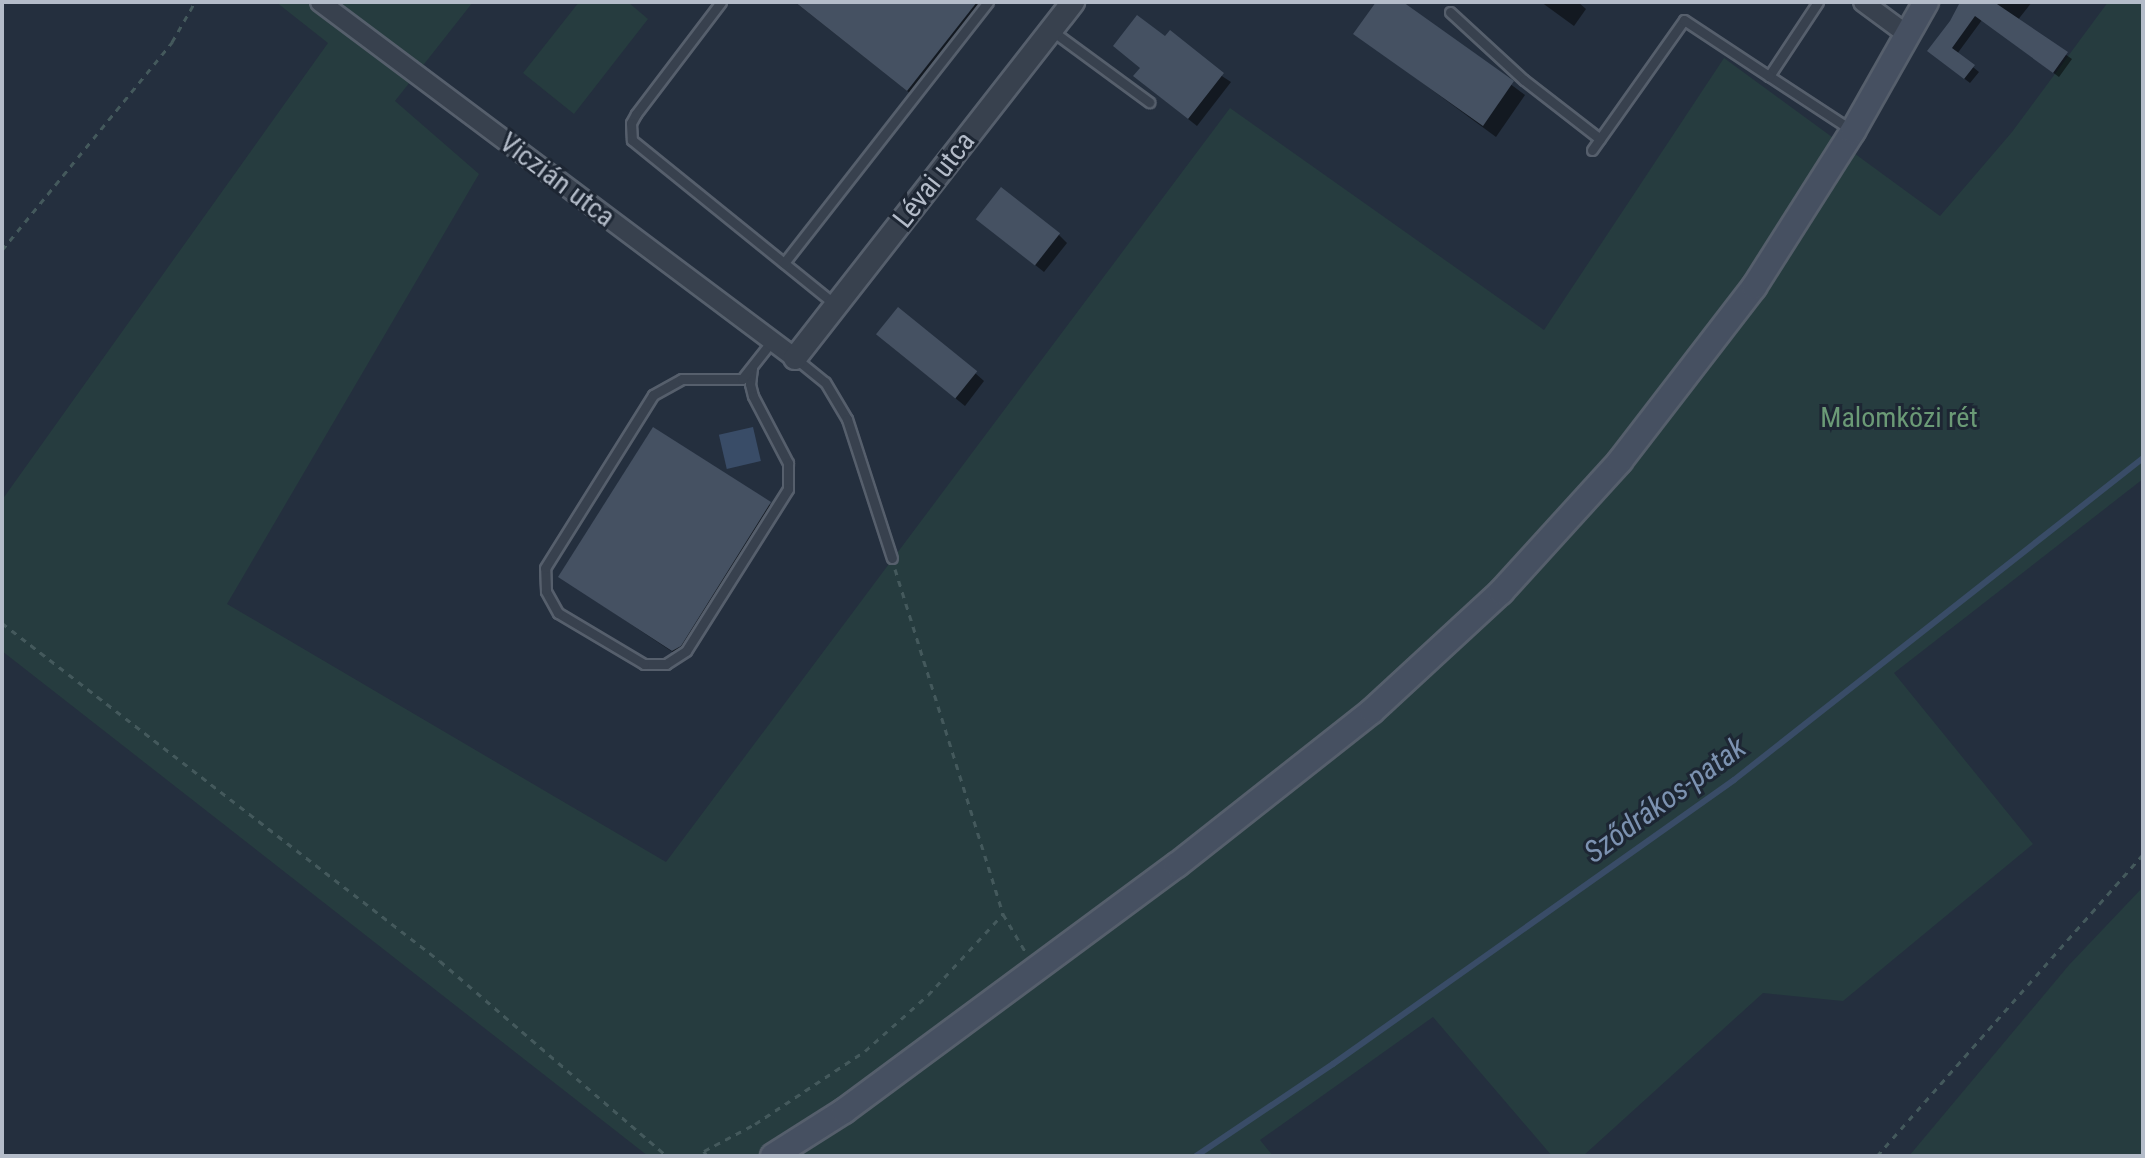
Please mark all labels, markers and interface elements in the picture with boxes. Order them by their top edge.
street label: Lévai utca [886,125,982,235]
street label: Viczián utca [493,126,621,234]
park label: Malomközi rét [1820,401,1978,435]
water label: Sződrákos-patak [1577,729,1753,871]

